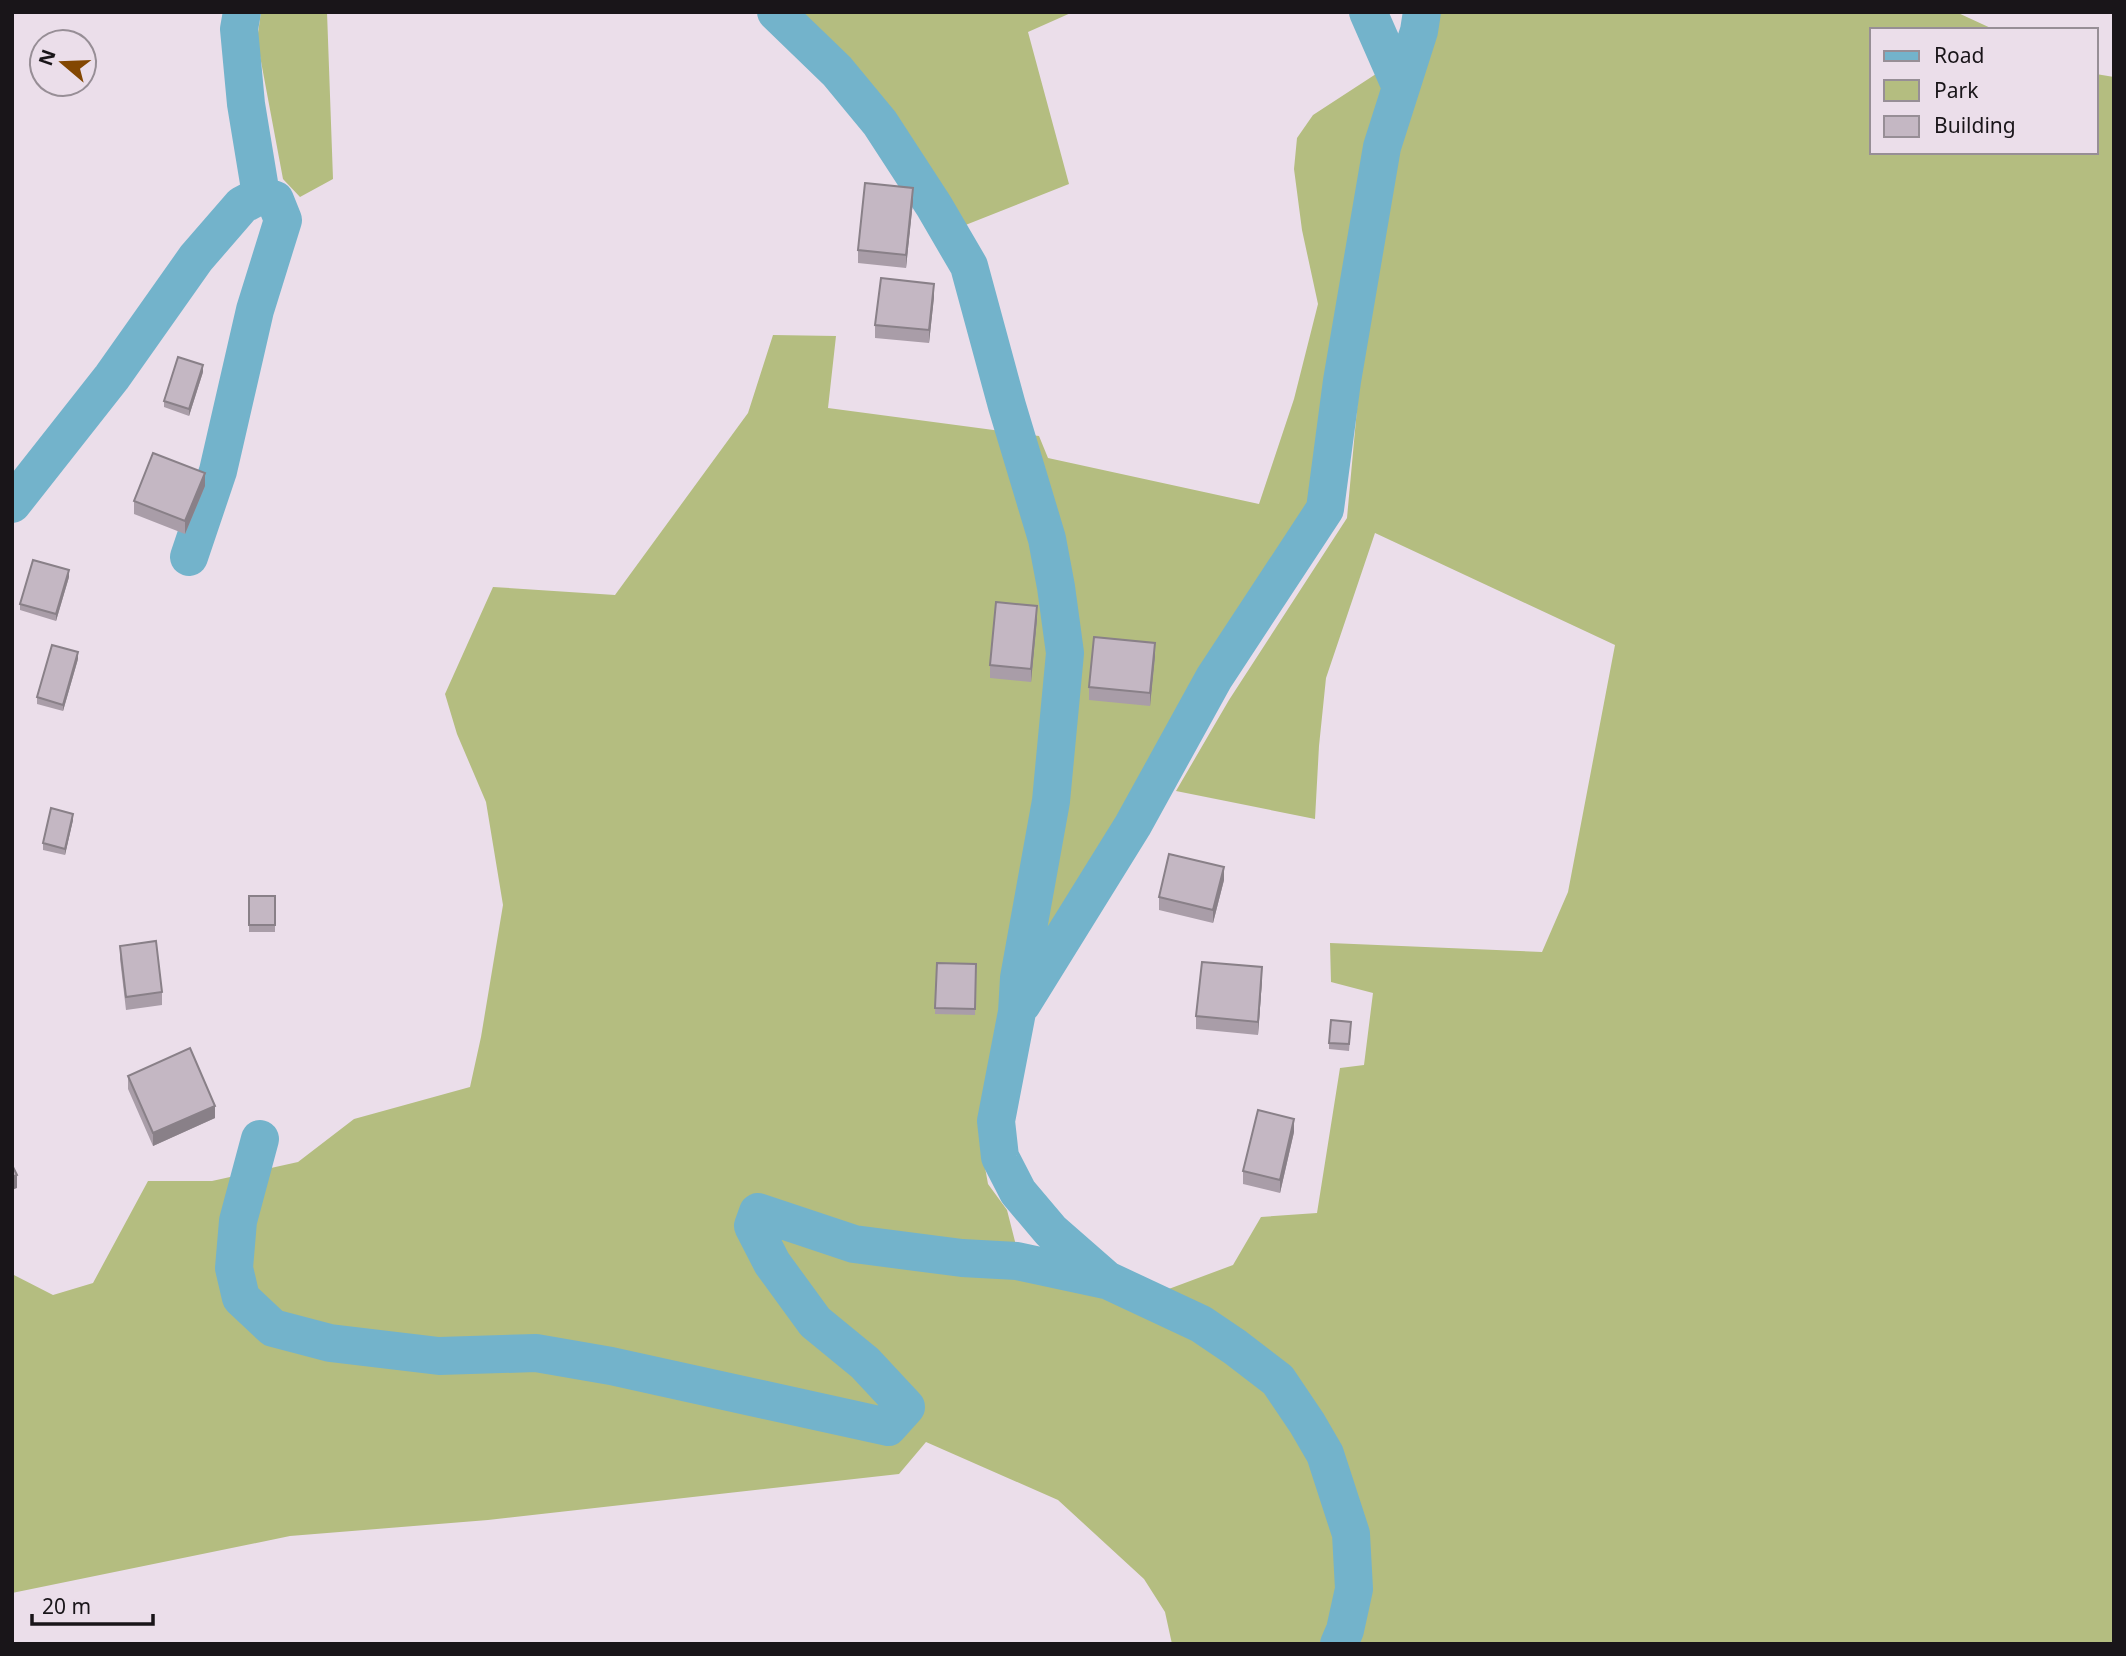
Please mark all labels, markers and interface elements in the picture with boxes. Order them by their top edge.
north arrow [28,28,98,98]
legend [1870,28,2098,154]
text: Road [1934,41,1984,69]
text: N [32,46,62,69]
text: Park [1934,76,1979,104]
text: Building [1934,111,2016,139]
scale bar [32,1582,152,1626]
text: 20 m [42,1592,91,1620]

